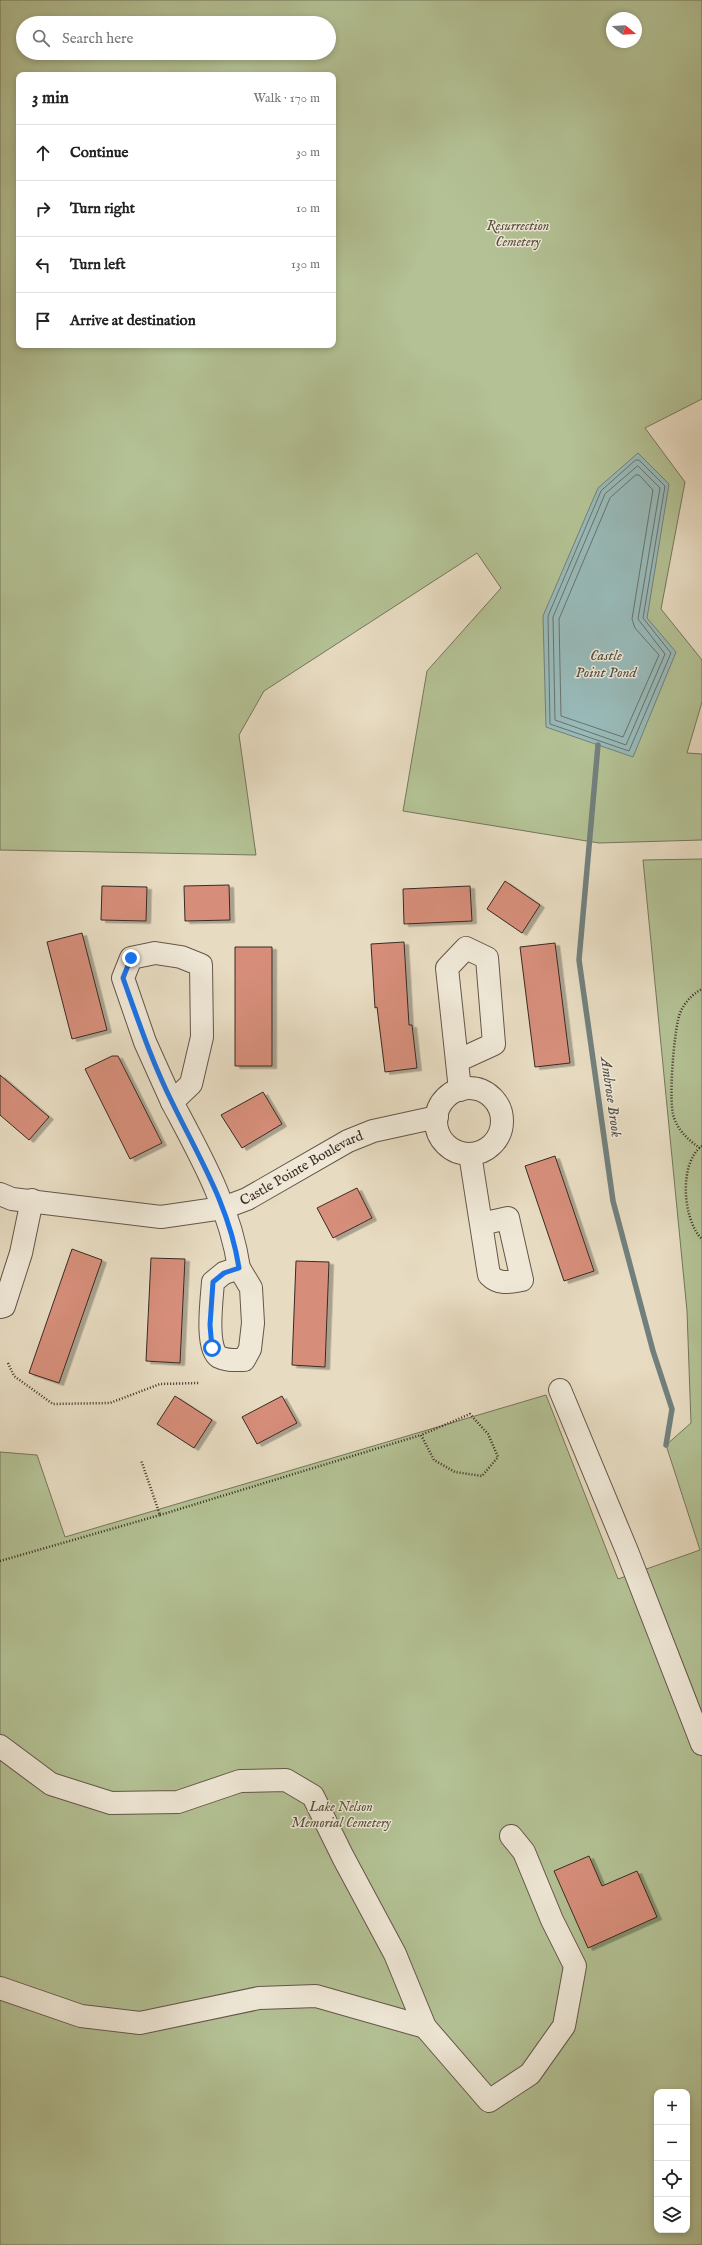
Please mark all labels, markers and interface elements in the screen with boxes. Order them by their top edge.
north arrow [606,12,642,48]
search box [16,16,336,60]
icon: search [30,27,52,49]
text: Search here [62,29,133,48]
text: 3 min [32,88,69,109]
text: Walk · 170 m [254,90,320,107]
icon: ahead [32,142,54,164]
text: Continue [70,143,128,162]
text: 30 m [296,144,320,161]
icon: right [32,198,54,220]
text: Turn right [70,199,135,218]
text: 10 m [296,200,320,217]
park label: Resurrection Cemetery [487,217,549,251]
icon: left [32,254,54,276]
text: Turn left [70,255,126,274]
text: 130 m [291,256,320,273]
icon: arrive [32,310,54,332]
text: Arrive at destination [70,311,196,330]
water label: Castle Point Pond [575,646,638,682]
route end [122,949,140,967]
water label: Ambrose Brook [596,1054,626,1138]
street label: Castle Pointe Boulevard [237,1127,366,1210]
route start [203,1339,221,1357]
park label: Lake Nelson Memorial Cemetery [291,1798,392,1832]
map controls [654,2089,690,2233]
button: + [654,2089,690,2125]
button: − [654,2125,690,2161]
button: locate [654,2161,690,2197]
button: layers [654,2197,690,2233]

